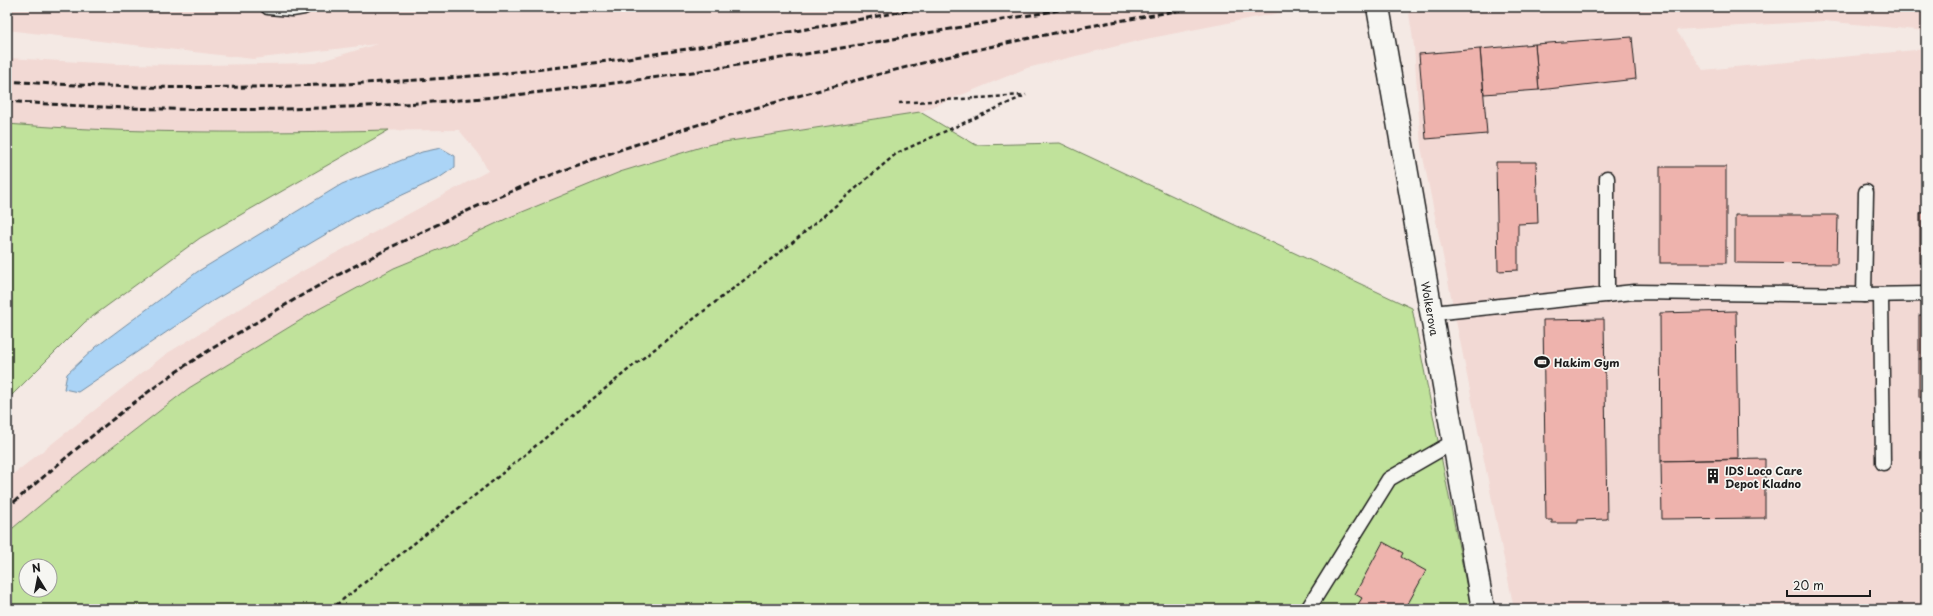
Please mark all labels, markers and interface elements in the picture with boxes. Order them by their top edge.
street label: Wolkerova [1417,280,1444,337]
sports icon: Hakim Gym [1533,353,1551,371]
place label: Hakim Gym [1554,354,1619,371]
place label: IDS Loco Care Depot Kladno [1725,462,1802,492]
building icon: IDS Loco Care Depot Kladno [1704,467,1722,485]
north arrow [18,558,58,598]
text: N [30,558,42,577]
scale bar [1787,572,1870,598]
text: 20 m [1793,576,1824,594]

